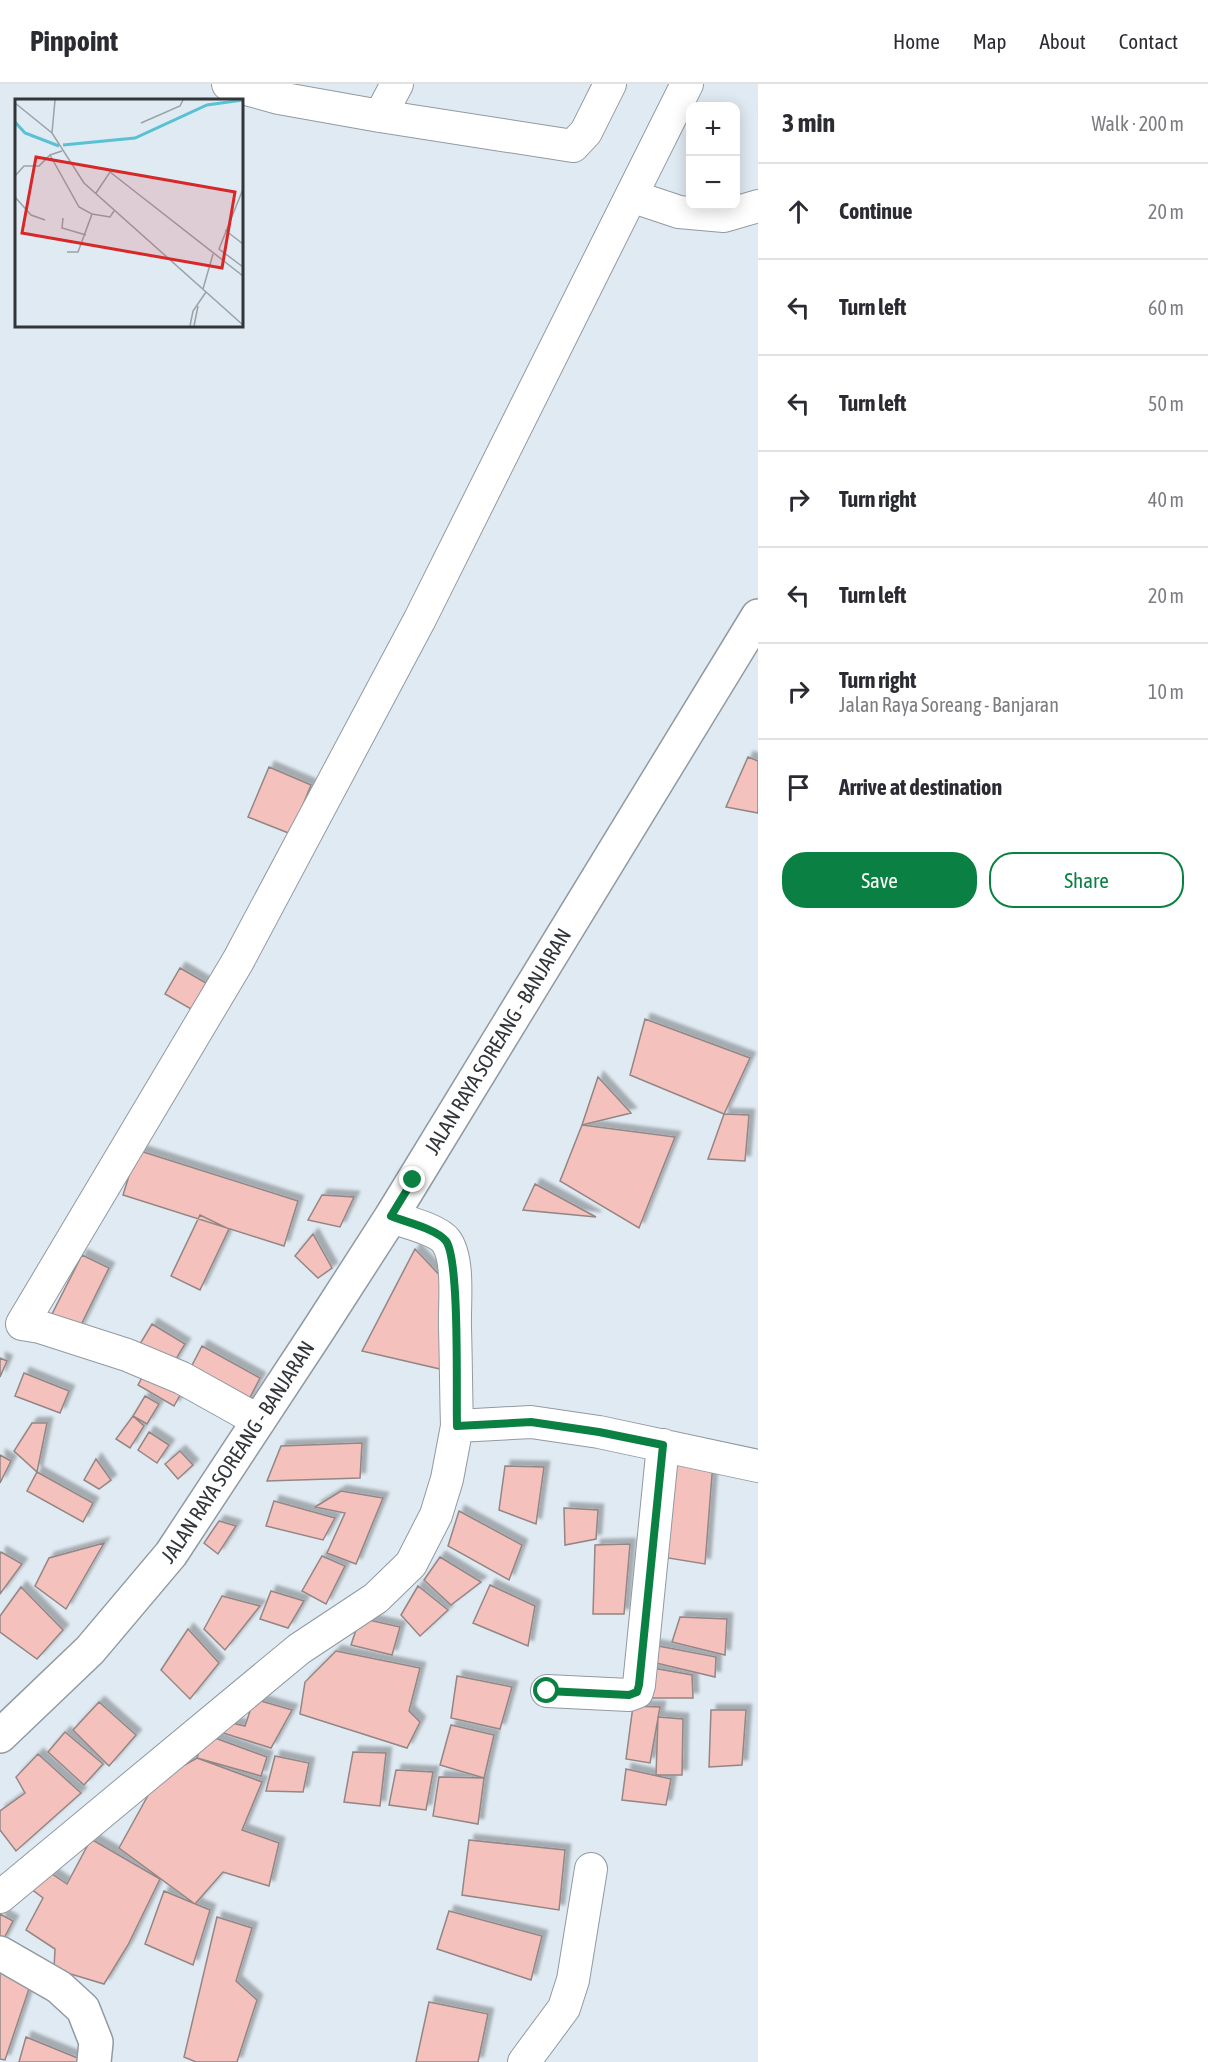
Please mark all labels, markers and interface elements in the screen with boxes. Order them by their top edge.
text: Pinpoint [30,25,118,57]
text: Home [893,29,940,53]
text: Map [973,29,1007,53]
text: About [1040,29,1086,53]
text: Contact [1119,29,1178,53]
inset map [15,99,243,327]
map controls [686,102,740,210]
button: + [686,102,740,156]
text: 3 min [782,108,835,138]
text: Walk · 200 m [1092,112,1184,135]
button: − [686,156,740,210]
icon: ahead [782,195,815,228]
text: Continue [839,198,913,224]
text: 20 m [1148,200,1184,223]
icon: left [782,291,815,324]
text: Turn left [839,294,906,320]
text: 60 m [1148,296,1184,319]
icon: left [782,387,815,420]
text: Turn left [839,390,906,416]
text: 50 m [1148,392,1184,415]
icon: right [782,483,815,516]
text: Turn right [839,486,916,512]
text: 40 m [1148,488,1184,511]
icon: left [782,579,815,612]
text: Turn left [839,582,906,608]
text: 20 m [1148,584,1184,607]
text: Turn right [839,667,916,693]
icon: right [782,675,815,708]
text: 10 m [1148,680,1184,703]
text: Jalan Raya Soreang - Banjaran [839,693,1059,716]
icon: arrive [782,771,815,804]
text: Arrive at destination [839,774,1002,800]
button: Save [782,852,977,908]
button: Share [989,852,1184,908]
street label: JALAN RAYA SOREANG - BANJARAN [419,924,575,1158]
route end [399,1166,425,1192]
street label: JALAN RAYA SOREANG - BANJARAN [156,1336,319,1567]
route start [533,1677,559,1703]

